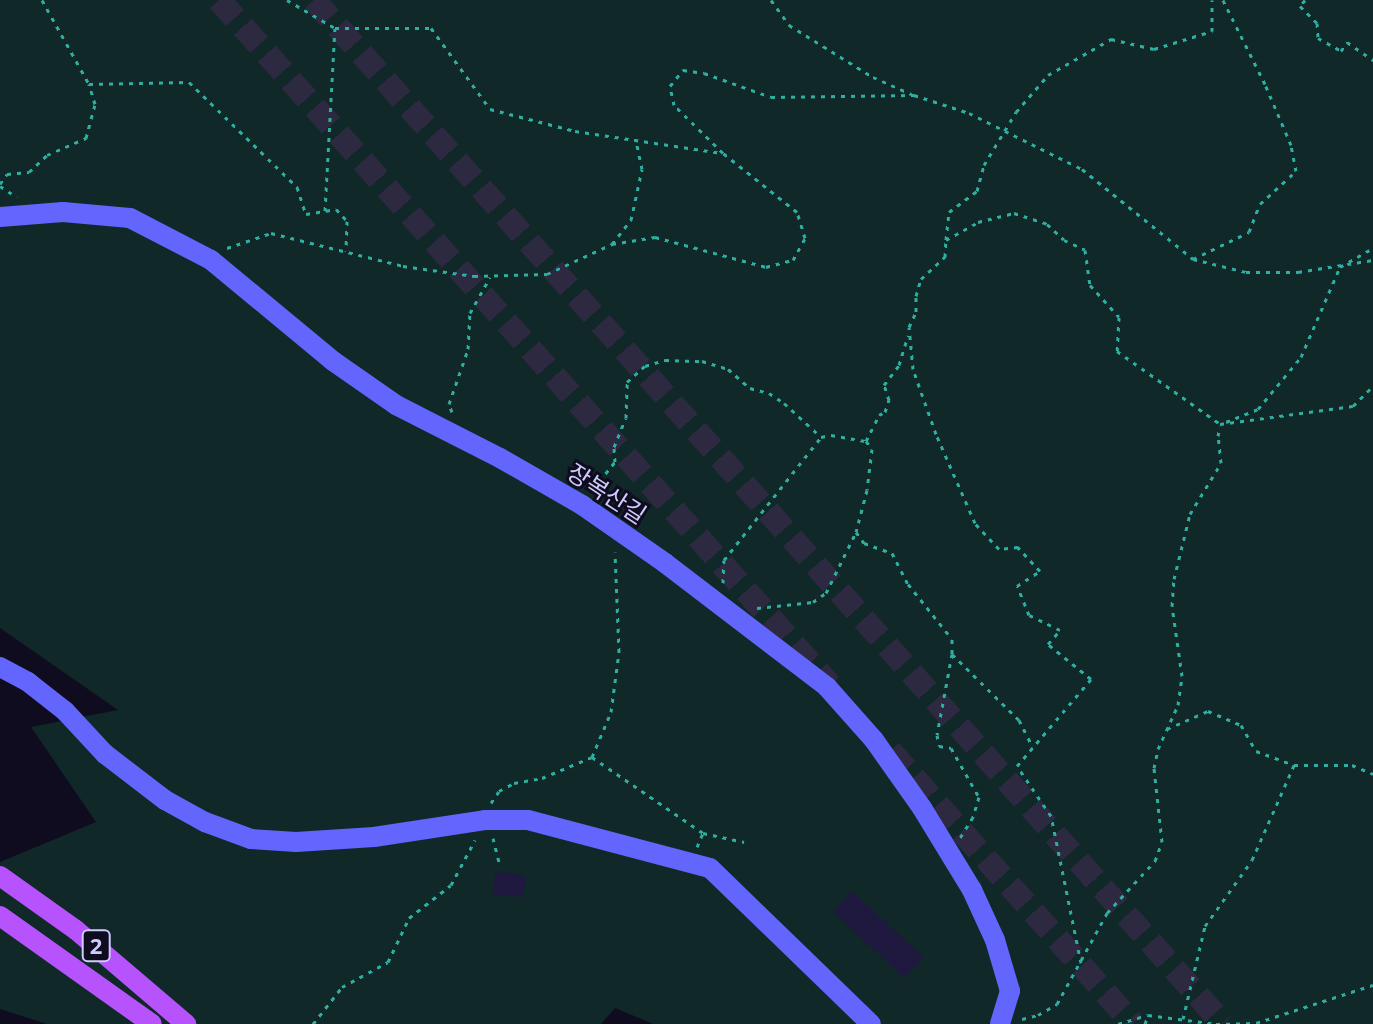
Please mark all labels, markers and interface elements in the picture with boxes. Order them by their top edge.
street label: 장복산길 [562,457,652,529]
road number: 2 [80,928,112,964]

